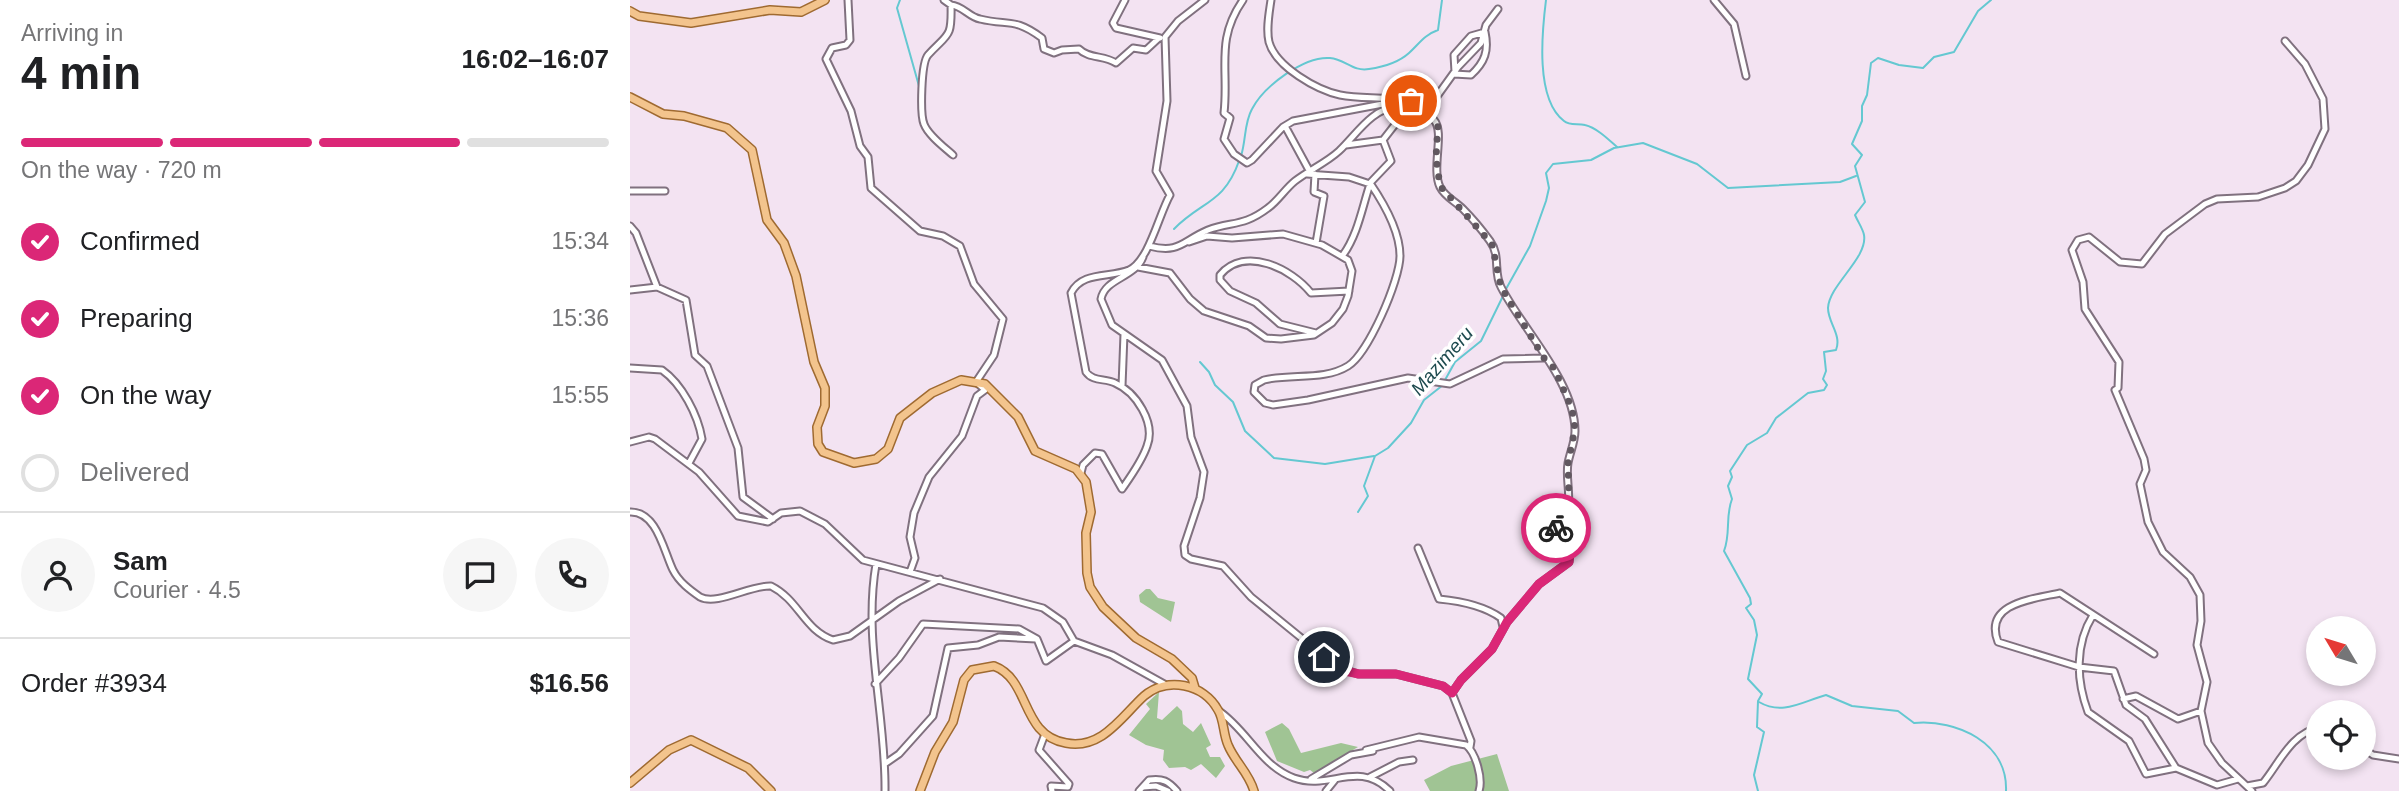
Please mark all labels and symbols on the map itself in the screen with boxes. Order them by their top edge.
pin [1381,71,1441,131]
water label: Mazimeru [1407,322,1478,399]
courier [1521,493,1591,563]
north arrow [2306,616,2376,686]
pin [1294,627,1354,687]

